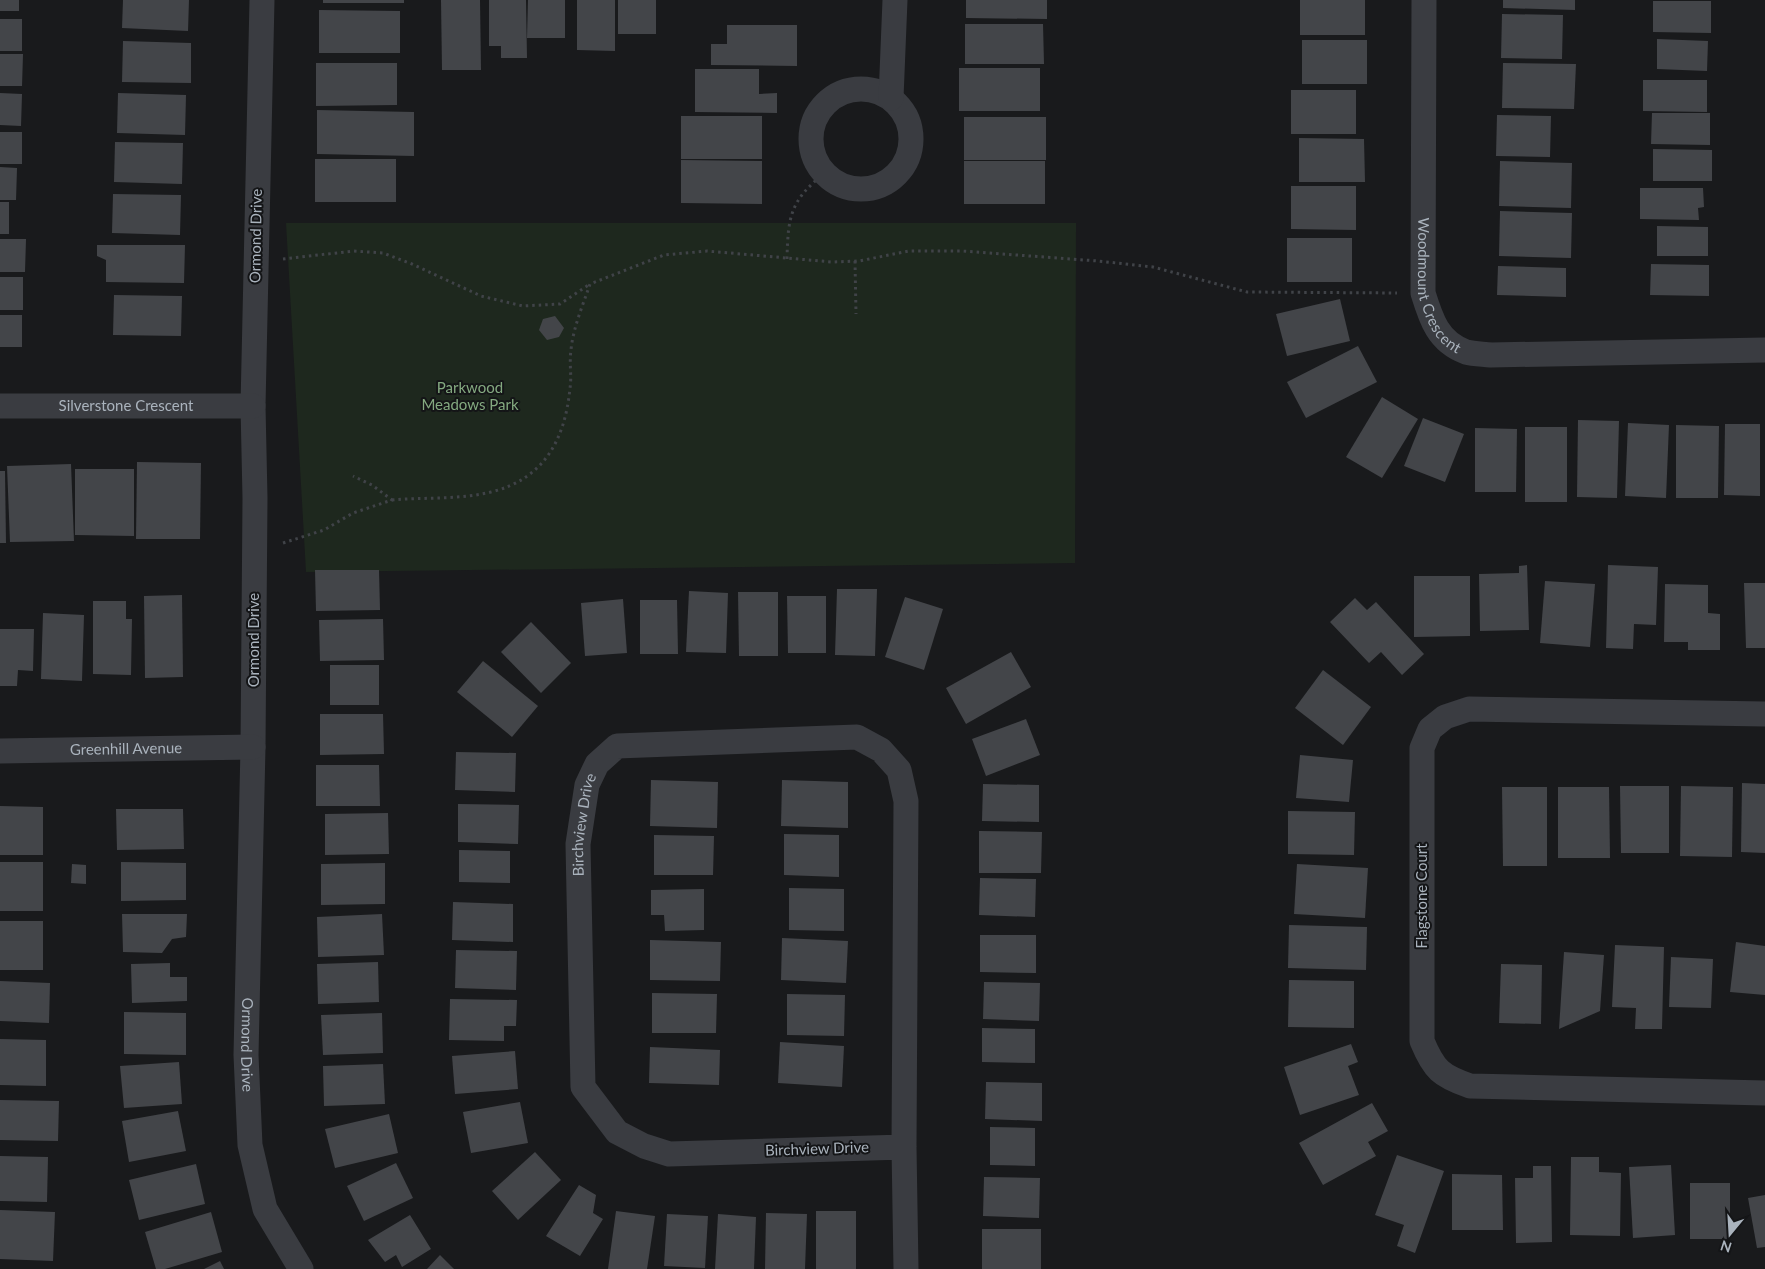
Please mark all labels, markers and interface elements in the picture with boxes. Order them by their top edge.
street label: Ormond Drive [245,188,265,283]
street label: Woodmount Crescent [1415,217,1465,357]
park label: Parkwood Meadows Park [421,378,519,413]
street label: Silverstone Crescent [59,396,194,414]
street label: Ormond Drive [244,593,262,687]
street label: Greenhill Avenue [70,738,182,758]
street label: Birchview Drive [568,770,599,876]
street label: Flagstone Court [1412,843,1430,949]
street label: Ormond Drive [238,997,258,1092]
street label: Birchview Drive [765,1137,869,1159]
north arrow [1705,1209,1755,1259]
text: N [1718,1237,1734,1257]

